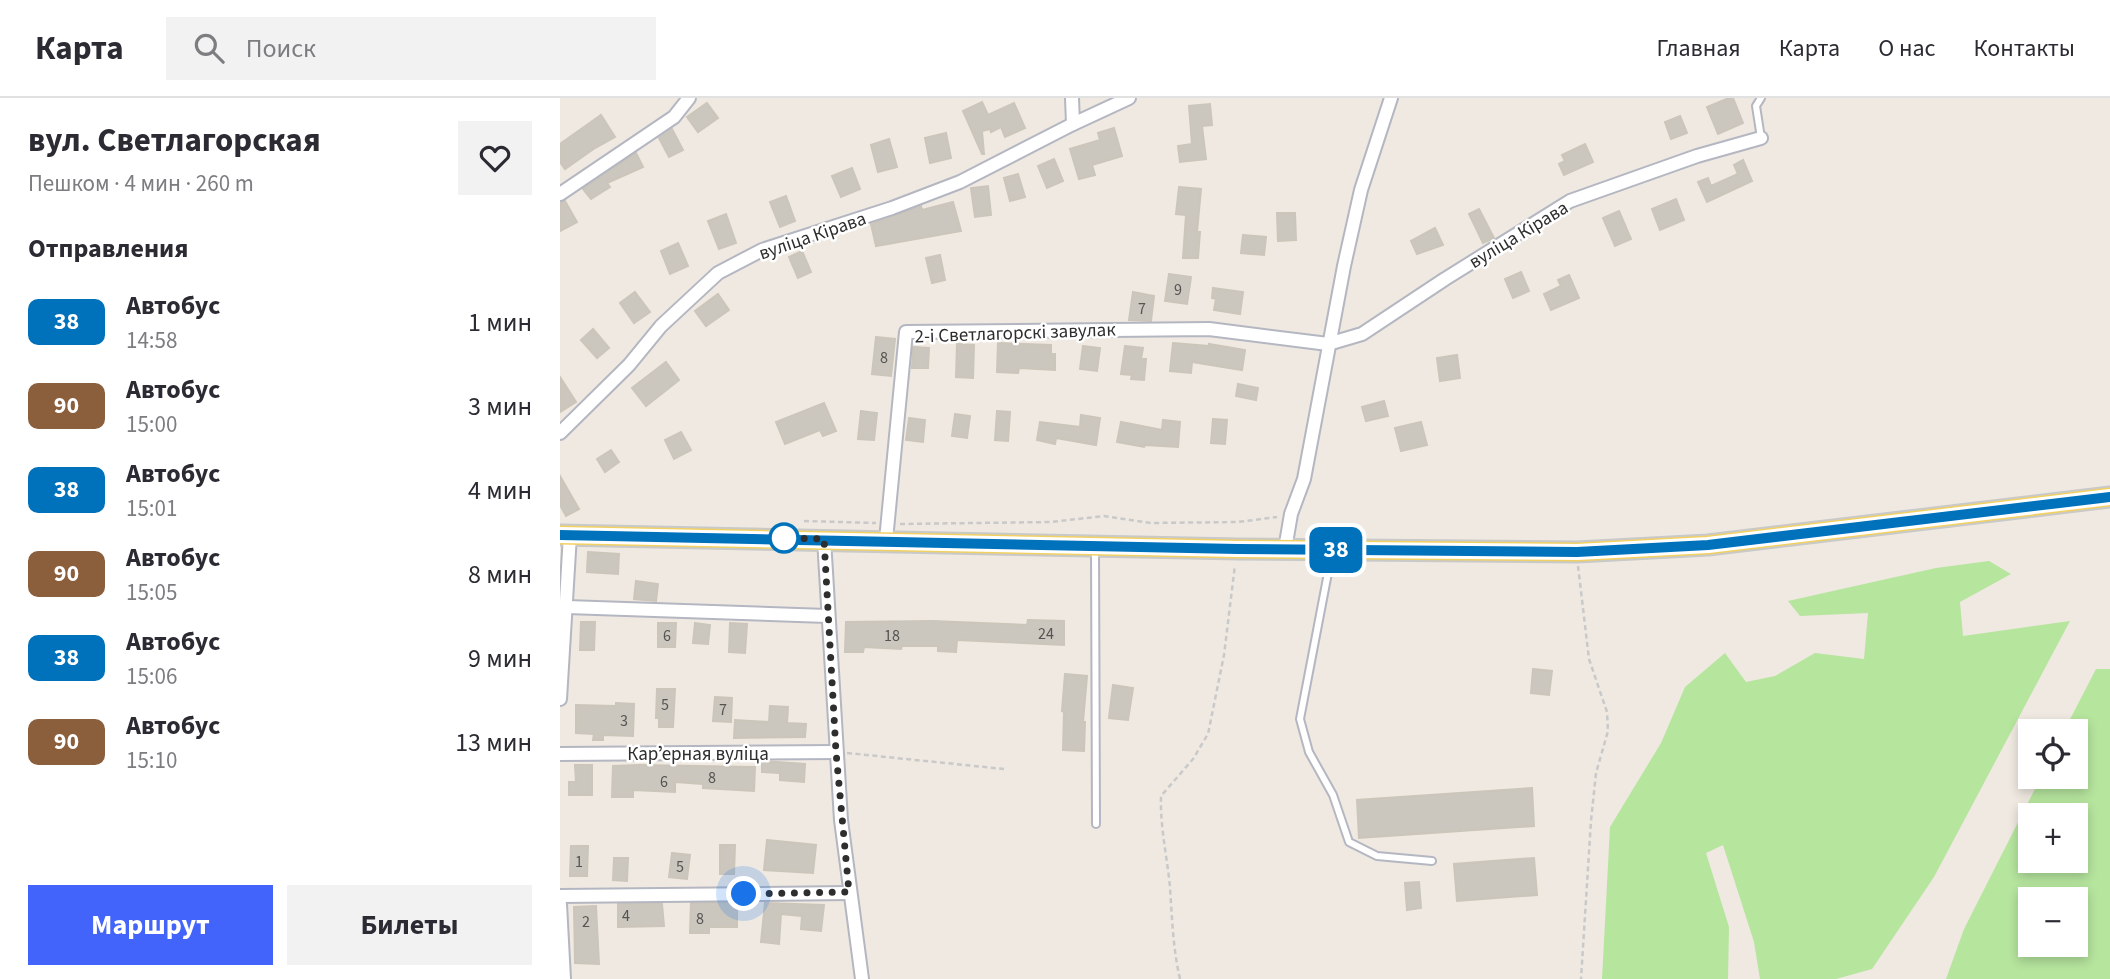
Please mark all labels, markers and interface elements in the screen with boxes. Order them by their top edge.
search box [166,17,656,80]
text: Карта [35,25,124,72]
icon: search [190,29,228,67]
text: Поиск [246,30,316,67]
text: Главная [1656,31,1741,66]
text: Карта [1779,31,1840,66]
text: О нас [1878,31,1935,66]
text: Контакты [1973,31,2075,66]
text: вул. Светлагорская [28,117,321,164]
button: heart [458,121,532,195]
text: Пешком · 4 мин · 260 m [28,167,254,200]
street label: вуліца Кірава [1464,195,1574,276]
street label: вуліца Кірава [755,205,870,267]
text: Отправления [28,230,188,267]
house number: 9 [1174,279,1182,301]
text: Автобус [126,287,220,324]
house number: 7 [1138,298,1146,320]
text: 38 [54,304,79,339]
text: 1 мин [468,304,532,341]
street label: 2-і Светлагорскі завулак [914,316,1117,351]
text: 14:58 [126,324,177,357]
house number: 8 [880,347,888,369]
text: Автобус [126,371,220,408]
text: 90 [54,388,79,423]
text: 3 мин [468,388,532,425]
text: 15:00 [126,408,177,441]
text: Автобус [126,455,220,492]
text: 38 [54,472,79,507]
text: 4 мин [468,472,532,509]
text: 15:01 [126,492,177,525]
unlabelled marker [769,523,799,553]
line badge: 38 [1304,527,1368,573]
text: 38 [1323,532,1349,567]
text: Автобус [126,539,220,576]
text: 90 [54,556,79,591]
text: 8 мин [468,556,532,593]
text: 15:05 [126,576,177,609]
text: Автобус [126,623,220,660]
house number: 24 [1038,623,1054,645]
house number: 6 [663,625,671,647]
house number: 18 [884,625,900,647]
text: 38 [54,640,79,675]
text: 9 мин [468,640,532,677]
text: 15:06 [126,660,177,693]
house number: 5 [661,694,669,716]
house number: 7 [719,699,727,721]
text: Автобус [126,707,220,744]
house number: 3 [620,710,628,732]
map controls [2018,719,2088,957]
button: locate [2018,719,2088,789]
text: 90 [54,724,79,759]
text: 13 мин [455,724,532,761]
street label: Карʼерная вуліца [627,741,769,768]
text: 15:10 [126,744,177,777]
house number: 8 [708,767,716,789]
house number: 6 [660,771,668,793]
button: + [2018,803,2088,873]
house number: 1 [575,851,583,873]
house number: 5 [676,856,684,878]
your location [726,876,761,911]
button: Маршрут [28,885,273,965]
button: Билеты [287,885,532,965]
button: − [2018,887,2088,957]
house number: 4 [622,905,630,927]
house number: 8 [696,908,704,930]
house number: 2 [582,911,590,933]

